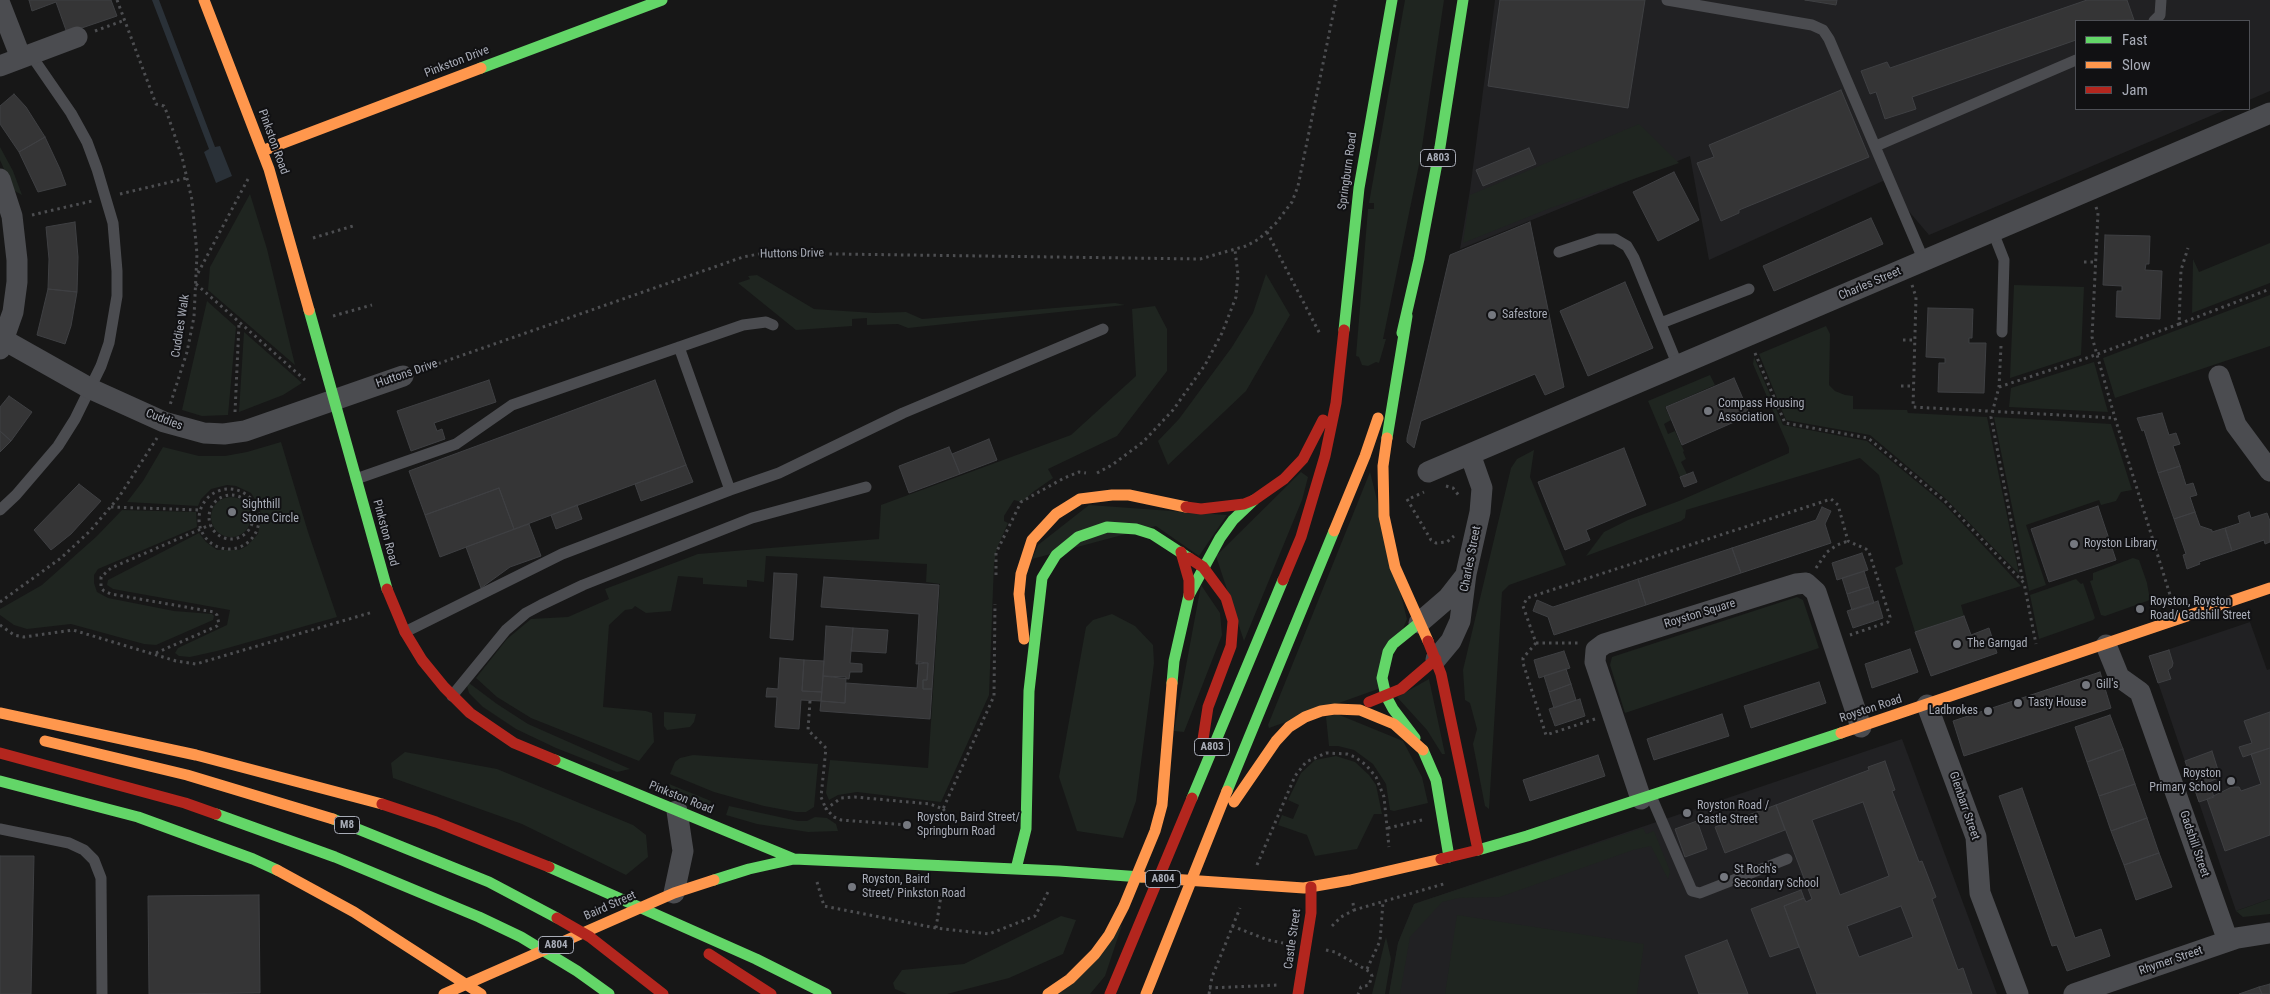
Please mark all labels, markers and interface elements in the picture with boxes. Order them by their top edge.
legend [2075,20,2250,110]
text: Fast [2122,31,2147,49]
street label: Pinkston Drive [423,43,491,81]
text: Slow [2122,56,2151,74]
text: Jam [2122,81,2148,99]
street label: Pinkston Road [255,107,291,177]
street label: Springburn Road [1335,131,1361,211]
road number: A803 [1420,150,1456,167]
street label: Huttons Drive [760,246,824,262]
street label: Charles Street [1836,264,1904,304]
street label: Cuddies Walk [169,293,193,359]
place label: Safestore [1502,308,1547,322]
marker: Safestore [1486,309,1498,321]
street label: Huttons Drive [374,357,440,391]
place label: Compass Housing Association [1718,397,1804,425]
marker: Compass Housing Association [1702,405,1714,417]
street label: Cuddies [144,406,184,434]
place label: Sighthill Stone Circle [242,498,299,526]
street label: Pinkston Road [369,498,401,568]
marker: Sighthill Stone Circle [226,506,238,518]
street label: Charles Street [1458,525,1484,593]
place label: Royston Library [2084,537,2157,551]
marker: Royston Library [2068,538,2080,550]
place label: Royston, Royston Road/ Gadshill Street [2150,595,2250,623]
street label: Royston Square [1663,596,1737,632]
marker: Royston, Royston Road/ Gadshill Street [2134,603,2146,615]
place label: The Garngad [1967,637,2027,651]
marker: The Garngad [1951,638,1963,650]
place label: Gill's [2096,678,2118,692]
marker: Gill's [2080,679,2092,691]
street label: Royston Road [1838,692,1904,726]
place label: Tasty House [2028,696,2086,710]
marker: Tasty House [2012,697,2024,709]
place label: Ladbrokes [1929,704,1978,718]
marker: Ladbrokes [1982,705,1994,717]
road number: A803 [1194,739,1230,756]
place label: Royston Primary School [2149,767,2221,795]
street label: Glenbarr Street [1946,770,1982,842]
marker: Royston Primary School [2225,775,2237,787]
street label: Pinkston Road [647,779,715,817]
place label: Royston Road / Castle Street [1697,799,1769,827]
marker: Royston Road / Castle Street [1681,807,1693,819]
street label: Gadshill Street [2176,809,2212,879]
place label: Royston, Baird Street/ Springburn Road [917,811,1020,839]
road number: M8 [334,816,360,834]
marker: Royston, Baird Street/ Springburn Road [901,819,913,831]
place label: St Roch's Secondary School [1734,863,1819,891]
road number: A804 [1146,871,1180,888]
marker: St Roch's Secondary School [1718,871,1730,883]
place label: Royston, Baird Street/ Pinkston Road [862,873,966,901]
marker: Royston, Baird Street/ Pinkston Road [846,881,858,893]
street label: Baird Street [582,888,638,924]
street label: Castle Street [1282,908,1304,970]
road number: A804 [538,936,574,954]
street label: Rhymer Street [2137,943,2205,979]

